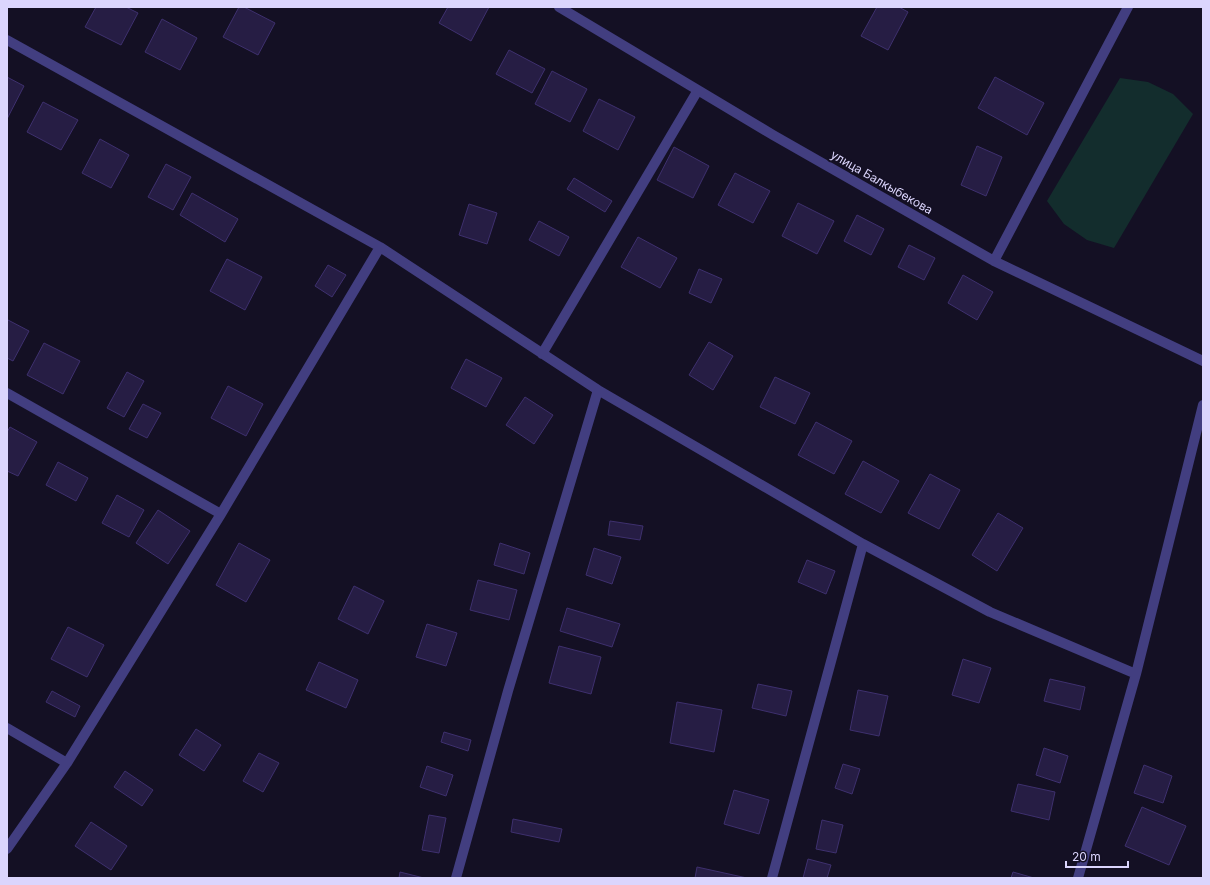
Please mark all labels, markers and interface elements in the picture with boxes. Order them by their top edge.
street label: улица Балкыбекова [828,147,936,217]
scale bar [1066,843,1128,869]
text: 20 m [1072,849,1101,864]

